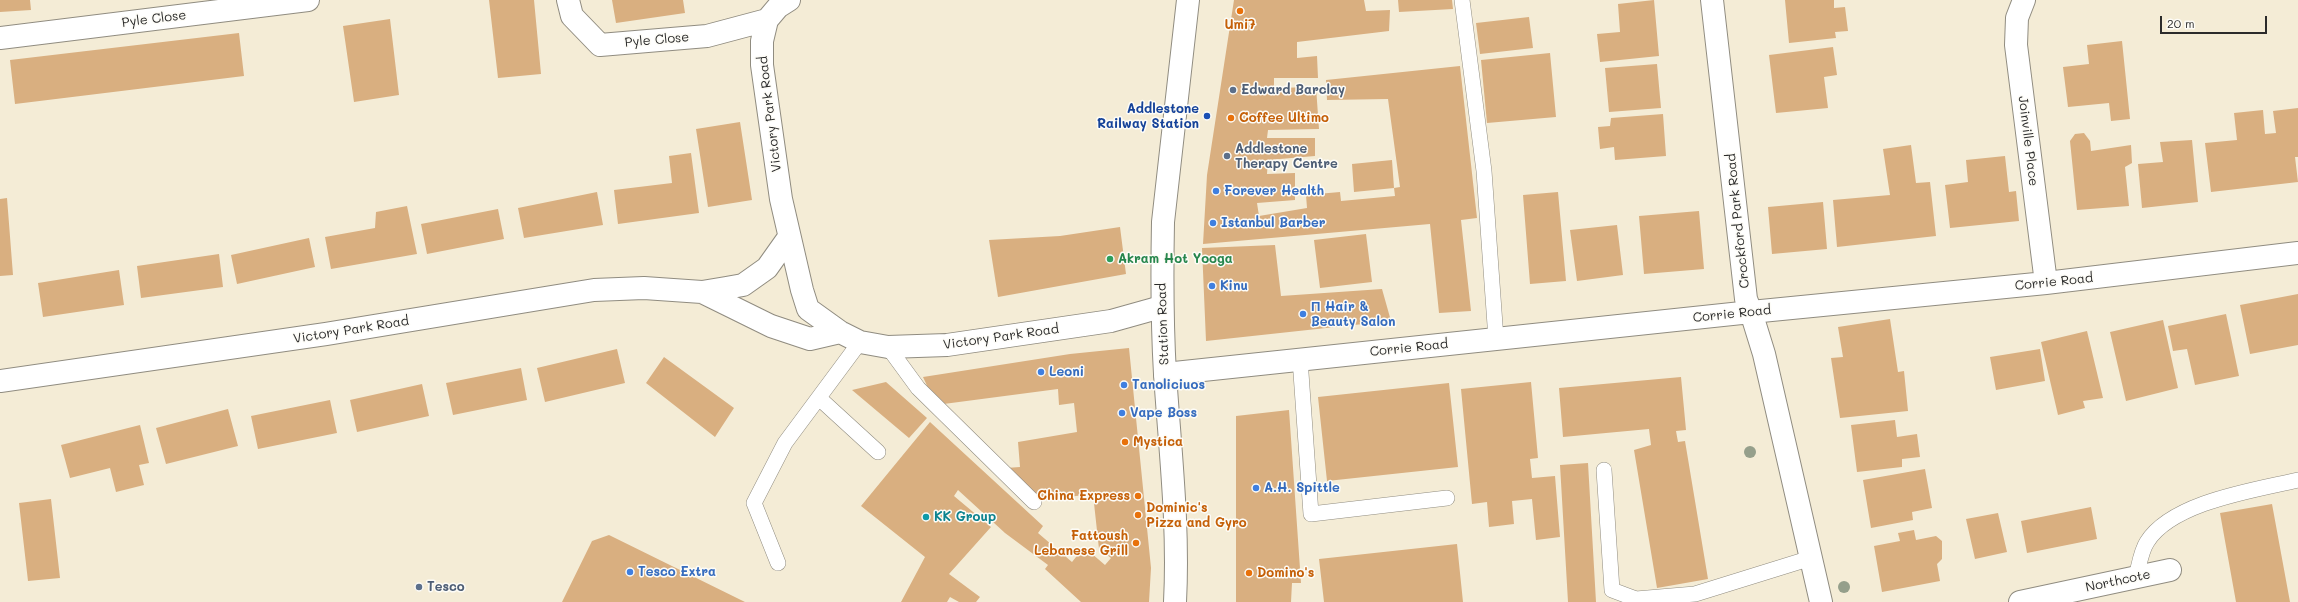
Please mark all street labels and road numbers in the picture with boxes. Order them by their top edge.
street label: Pyle Close [121,7,187,31]
street label: Pyle Close [624,29,690,51]
street label: Victory Park Road [755,55,785,173]
street label: Joinville Place [2015,95,2041,187]
street label: Crockford Park Road [1723,153,1753,289]
street label: Corrie Road [2014,270,2094,294]
street label: Station Road [1154,283,1172,365]
street label: Corrie Road [1692,302,1772,326]
street label: Victory Park Road [292,313,410,347]
street label: Victory Park Road [942,321,1060,353]
street label: Corrie Road [1369,336,1449,360]
street label: Northcote [2084,567,2152,595]

